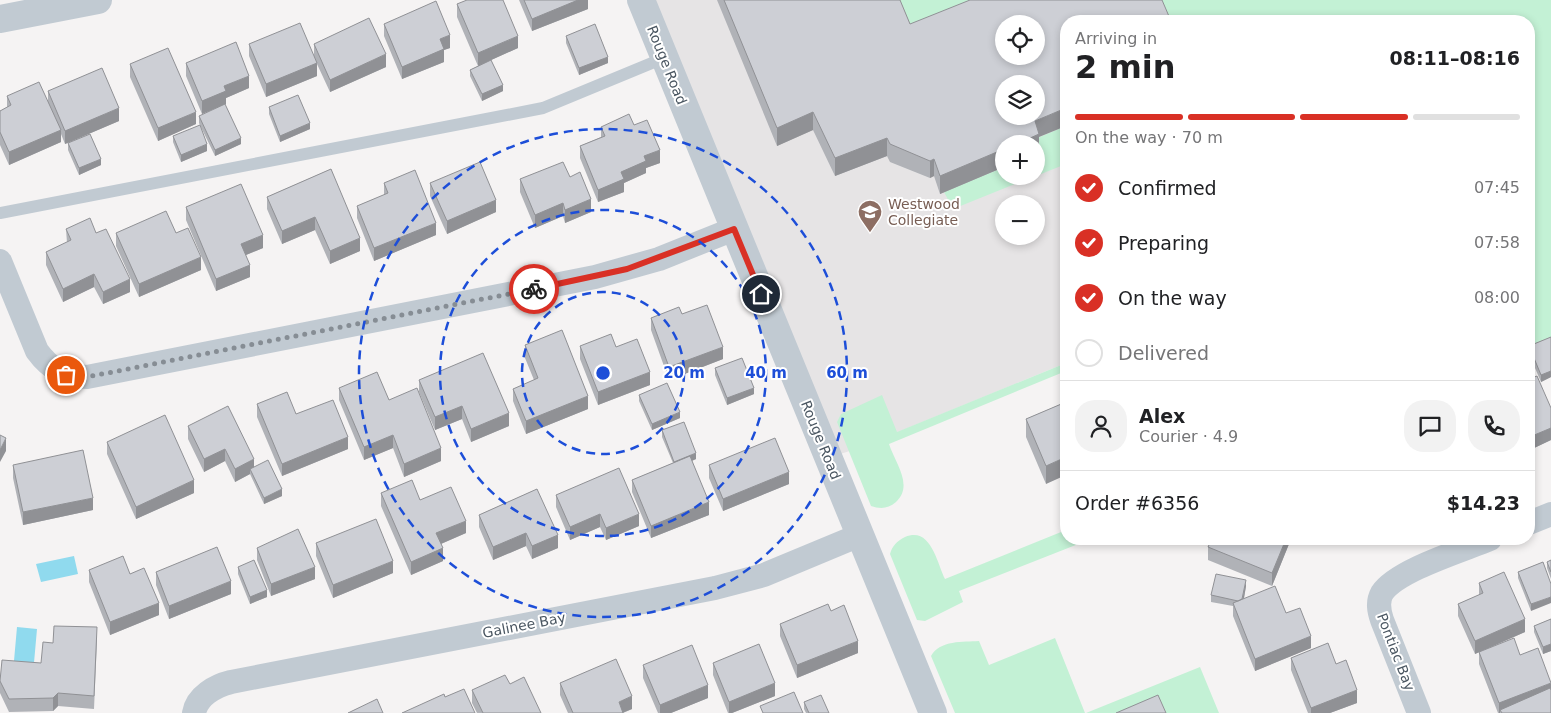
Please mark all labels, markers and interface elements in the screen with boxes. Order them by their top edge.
map controls [995,15,1045,245]
button: locate [995,15,1045,65]
street label: Rouge Road [644,23,690,107]
text: Arriving in [1075,29,1157,48]
text: 08:11–08:16 [1390,47,1520,69]
text: 2 min [1075,48,1176,86]
button: layers [995,75,1045,125]
text: On the way · 70 m [1075,128,1223,147]
button: + [995,135,1045,185]
icon: check [1075,174,1103,202]
text: Confirmed [1118,177,1217,199]
text: 07:45 [1474,178,1520,197]
button: − [995,195,1045,245]
place label: Westwood Collegiate [888,196,960,228]
school or university icon: Westwood Collegiate [857,199,883,233]
icon: check [1075,229,1103,257]
text: Preparing [1118,232,1209,254]
text: 07:58 [1474,233,1520,252]
courier [509,264,559,314]
pin [740,273,782,315]
icon: bike [520,275,548,303]
icon: home [747,280,775,308]
icon: check [1075,284,1103,312]
text: On the way [1118,287,1227,309]
text: 08:00 [1474,288,1520,307]
text: Delivered [1118,342,1209,364]
pin [45,354,87,396]
icon: bag [52,361,80,389]
centre of rings [594,364,612,382]
text: 20 m [663,364,705,382]
text: 40 m [745,364,787,382]
text: 60 m [826,364,868,382]
street label: Rouge Road [798,398,844,482]
button: person [1075,400,1127,452]
button: chat [1404,400,1456,452]
button: phone [1468,400,1520,452]
text: Alex [1139,405,1185,427]
text: Courier · 4.9 [1139,427,1238,446]
text: Order #6356 [1075,492,1199,514]
text: $14.23 [1447,492,1520,514]
street label: Galinee Bay [481,609,567,641]
street label: Pontiac Bay [1374,611,1418,693]

